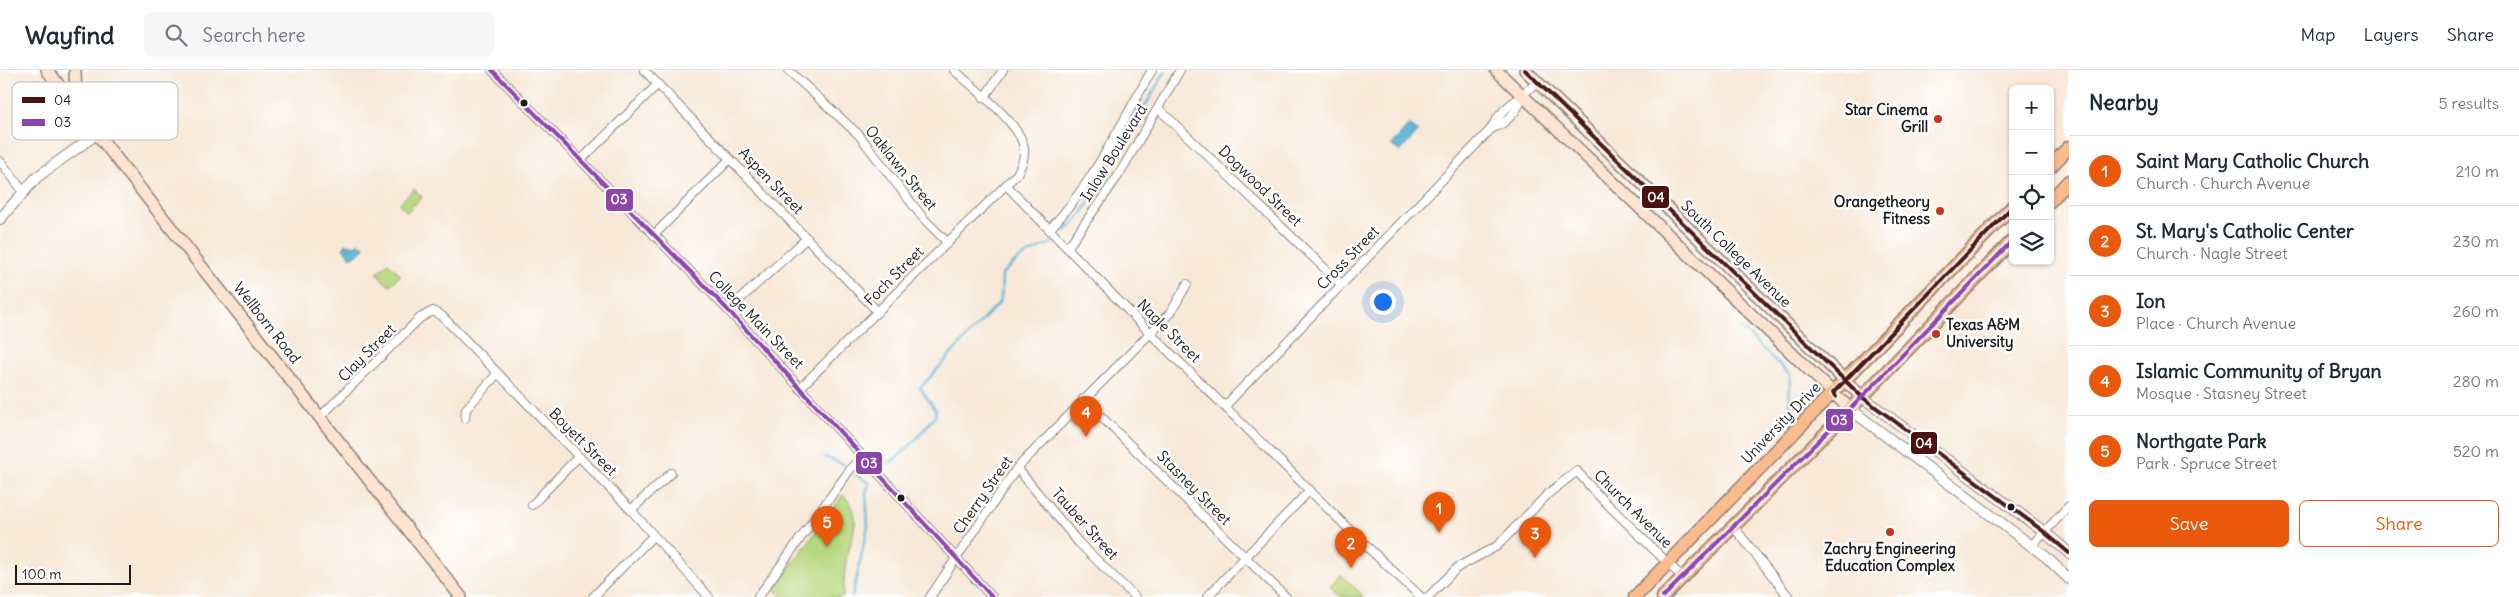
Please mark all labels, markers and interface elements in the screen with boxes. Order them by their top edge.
search box [144,12,494,57]
text: Wayfind [25,20,114,50]
icon: search [162,21,190,49]
text: Search here [202,23,306,47]
text: Map [2300,23,2335,46]
text: Layers [2363,23,2419,46]
text: Share [2447,23,2494,46]
legend [12,82,178,140]
map controls [2009,85,2054,265]
button: + [2009,85,2054,130]
text: Nearby [2089,89,2159,116]
text: 04 [54,91,71,109]
text: 5 results [2438,93,2499,113]
unlabelled marker [519,98,529,108]
street label: Inlow Boulevard [1076,100,1151,205]
place label: Star Cinema Grill [1845,100,1928,136]
text: 03 [54,113,71,131]
marker: Star Cinema Grill [1932,113,1944,125]
street label: Oaklawn Street [861,121,941,214]
button: − [2009,130,2054,175]
street label: Dogwood Street [1215,141,1306,230]
street label: Aspen Street [735,143,808,218]
text: Saint Mary Catholic Church [2136,149,2369,173]
text: 1 [2102,161,2108,181]
text: 210 m [2456,161,2499,181]
text: Church · Church Avenue [2136,173,2310,193]
button: locate [2009,175,2054,220]
line badge: 04 [1641,185,1670,209]
line badge: 03 [605,188,634,212]
text: 04 [1647,188,1665,206]
text: 03 [610,190,628,208]
place label: Orangetheory Fitness [1834,192,1930,228]
street label: South College Avenue [1677,196,1795,311]
marker: Orangetheory Fitness [1934,205,1946,217]
text: St. Mary's Catholic Center [2136,219,2354,243]
button: layers [2009,220,2054,265]
street label: Cross Street [1313,222,1383,294]
text: 2 [2101,231,2109,251]
text: 230 m [2453,231,2499,251]
street label: Foch Street [860,242,927,309]
text: Church · Nagle Street [2136,243,2288,263]
street label: College Main Street [705,267,808,373]
street label: Wellborn Road [230,278,305,367]
your location [1370,289,1396,315]
text: Ion [2136,289,2165,313]
street label: Nagle Street [1134,295,1205,366]
text: 3 [2100,301,2110,321]
text: 260 m [2453,301,2499,321]
text: Place · Church Avenue [2136,313,2296,333]
place label: Texas A&M University [1946,315,2020,352]
street label: Clay Street [334,320,399,385]
marker: Texas A&M University [1930,328,1942,340]
text: Islamic Community of Bryan [2136,359,2382,383]
text: 4 [2100,371,2110,391]
text: 280 m [2453,371,2499,391]
street label: University Drive [1737,378,1824,468]
text: Mosque · Stasney Street [2136,383,2307,403]
pin: 4 [1070,396,1102,437]
street label: Boyett Street [545,404,621,480]
line badge: 03 [1825,408,1854,432]
text: 03 [1830,411,1848,429]
text: Northgate Park [2136,429,2266,453]
line badge: 04 [1910,431,1938,455]
text: 04 [1915,434,1933,452]
text: 5 [2100,441,2110,461]
text: 520 m [2453,441,2499,461]
street label: Stasney Street [1153,446,1236,529]
line badge: 03 [855,451,883,475]
street label: Cherry Street [949,452,1016,537]
text: Park · Spruce Street [2136,453,2277,473]
text: 03 [860,454,878,472]
street label: Church Avenue [1590,465,1677,552]
street label: Tauber Street [1048,484,1123,564]
pin: 1 [1423,492,1455,533]
unlabelled marker [896,493,906,503]
button: Save [2089,500,2289,547]
button: Share [2299,500,2499,547]
unlabelled marker [2006,502,2016,512]
pin: 5 [811,506,843,547]
pin: 3 [1519,517,1551,558]
marker: Zachry Engineering Education Complex [1884,526,1896,538]
pin: 2 [1335,527,1367,568]
place label: Zachry Engineering Education Complex [1824,539,1956,576]
scale bar [15,562,131,585]
text: 100 m [22,565,62,583]

